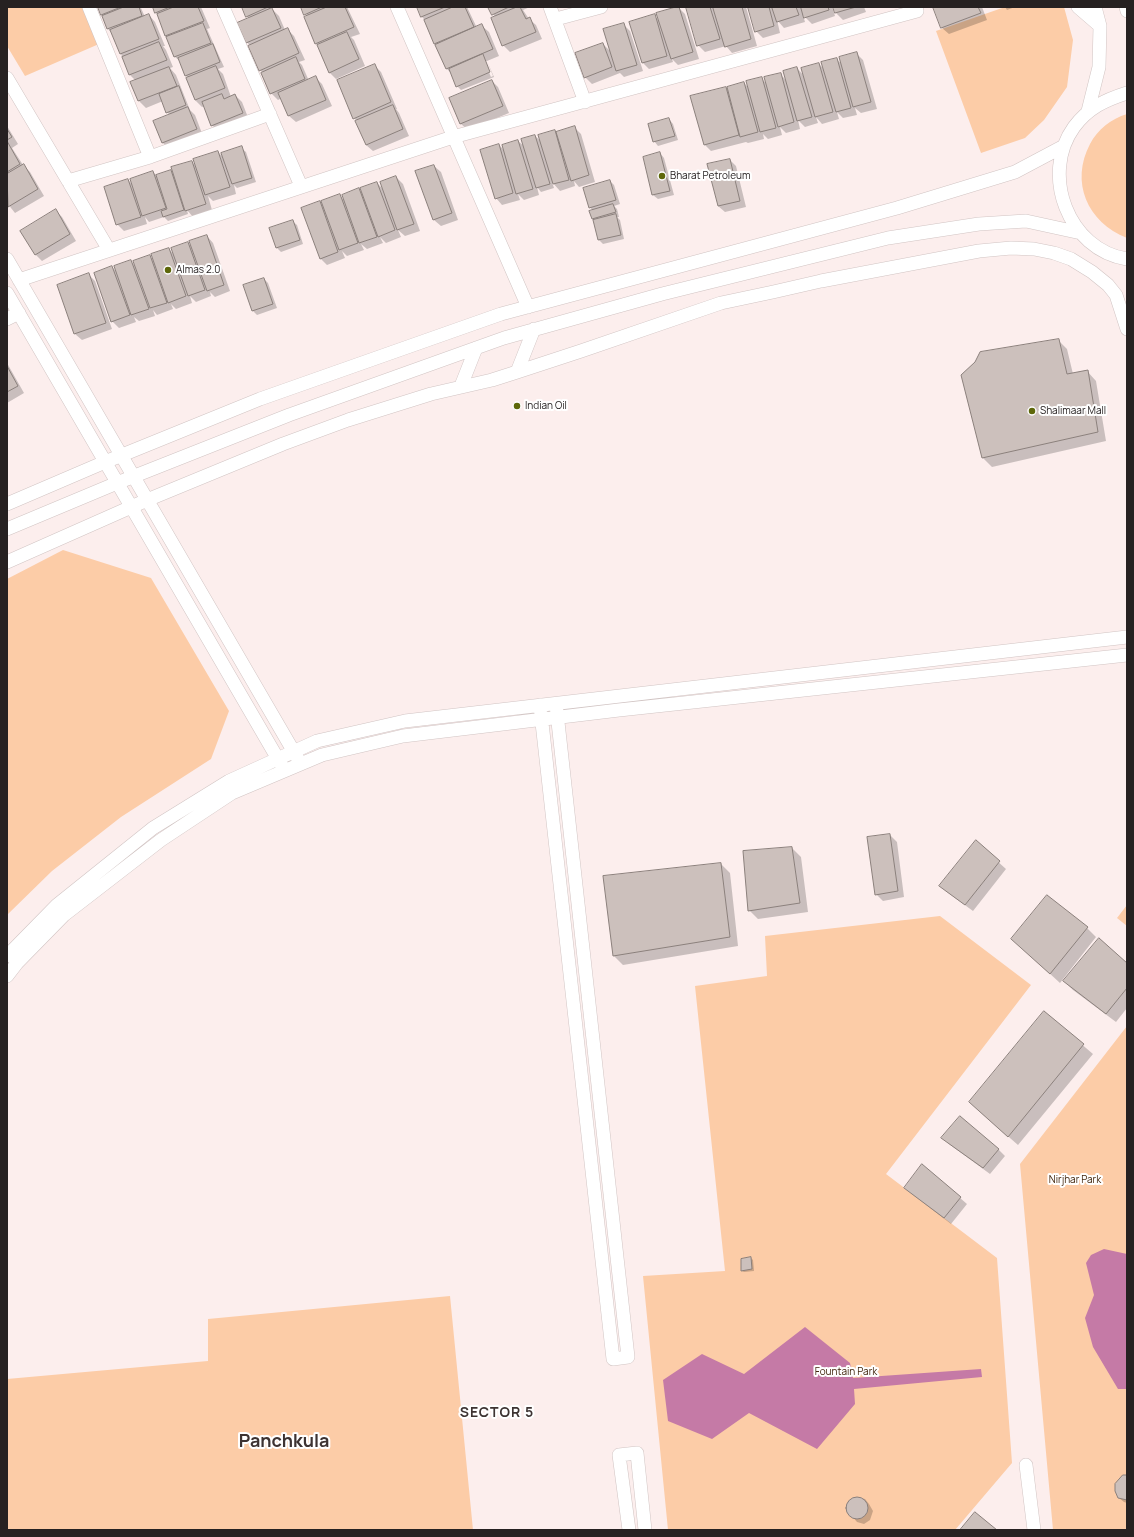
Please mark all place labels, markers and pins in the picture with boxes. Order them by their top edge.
place label: Bharat Petroleum [670,170,750,182]
marker: Bharat Petroleum [657,171,667,181]
place label: Almas 2.0 [176,264,220,276]
marker: Almas 2.0 [163,265,173,275]
place label: Indian Oil [525,400,567,412]
marker: Indian Oil [512,401,522,411]
place label: Shalimaar Mall [1040,405,1106,417]
marker: Shalimaar Mall [1027,406,1037,416]

